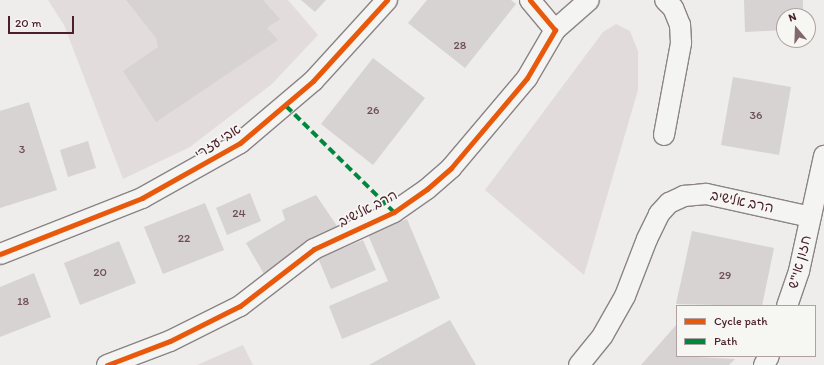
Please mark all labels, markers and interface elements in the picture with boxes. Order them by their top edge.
scale bar [10,8,76,34]
north arrow [776,8,816,48]
text: N [787,10,798,24]
text: 20 m [15,16,42,30]
house number: 28 [454,39,466,53]
house number: 26 [367,104,379,118]
house number: 36 [750,109,762,123]
street label: אבי עזרי [192,121,244,163]
house number: 3 [19,143,25,157]
street label: הרב אלישיב [336,187,400,231]
street label: הרב אלישיב [709,187,775,217]
house number: 24 [232,207,246,221]
house number: 22 [178,232,190,246]
street label: חזון אי"ש [785,233,815,291]
house number: 20 [93,266,107,280]
house number: 29 [719,269,731,283]
house number: 18 [17,295,29,309]
legend [676,305,816,357]
text: Cycle path [714,314,768,328]
text: Path [714,334,737,348]

